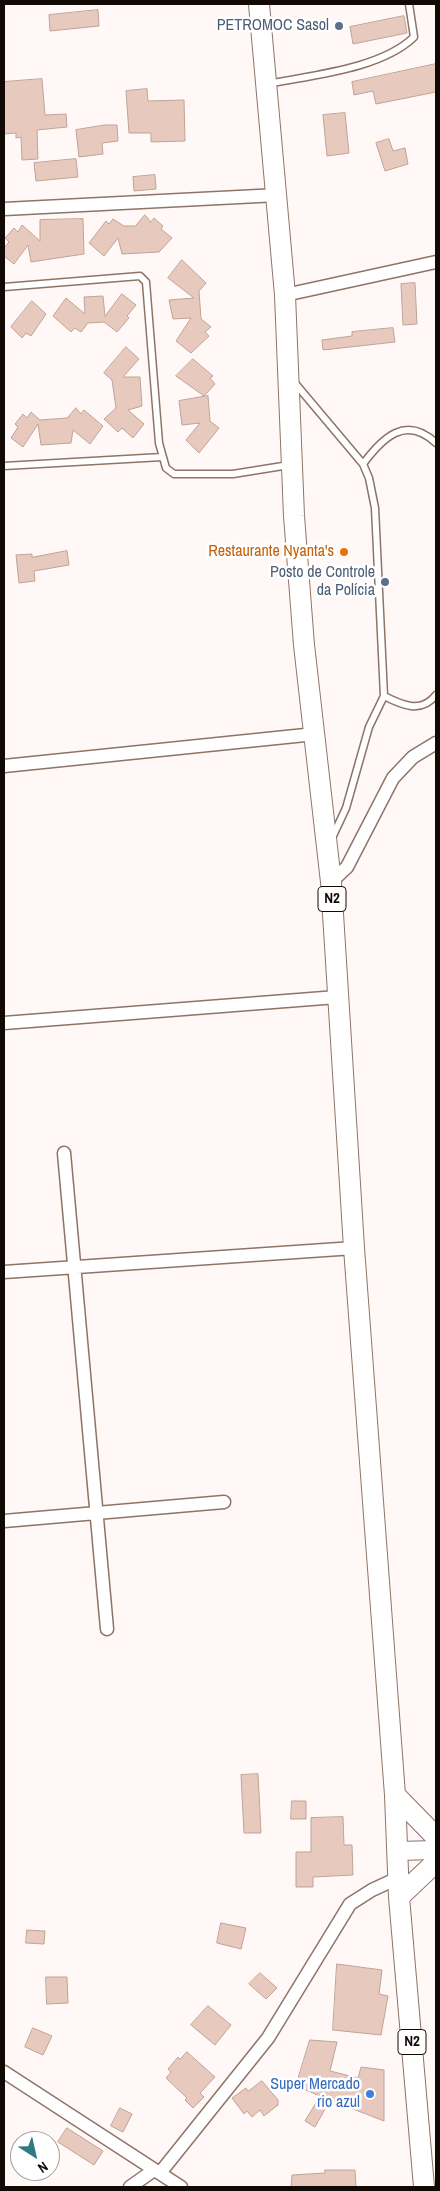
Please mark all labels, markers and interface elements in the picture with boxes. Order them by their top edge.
place label: PETROMOC Sasol [217,16,329,36]
marker: PETROMOC Sasol [333,20,345,32]
place label: Restaurante Nyanta's [208,542,334,562]
marker: Restaurante Nyanta's [338,546,350,558]
place label: Posto de Controle da Polícia [270,563,375,601]
marker: Posto de Controle da Polícia [379,576,391,588]
road number: N2 [318,886,346,912]
road number: N2 [398,2030,426,2054]
place label: Super Mercado rio azul [270,2075,360,2113]
marker: Super Mercado rio azul [364,2088,376,2100]
north arrow [10,2131,60,2181]
text: N [34,2158,52,2177]

